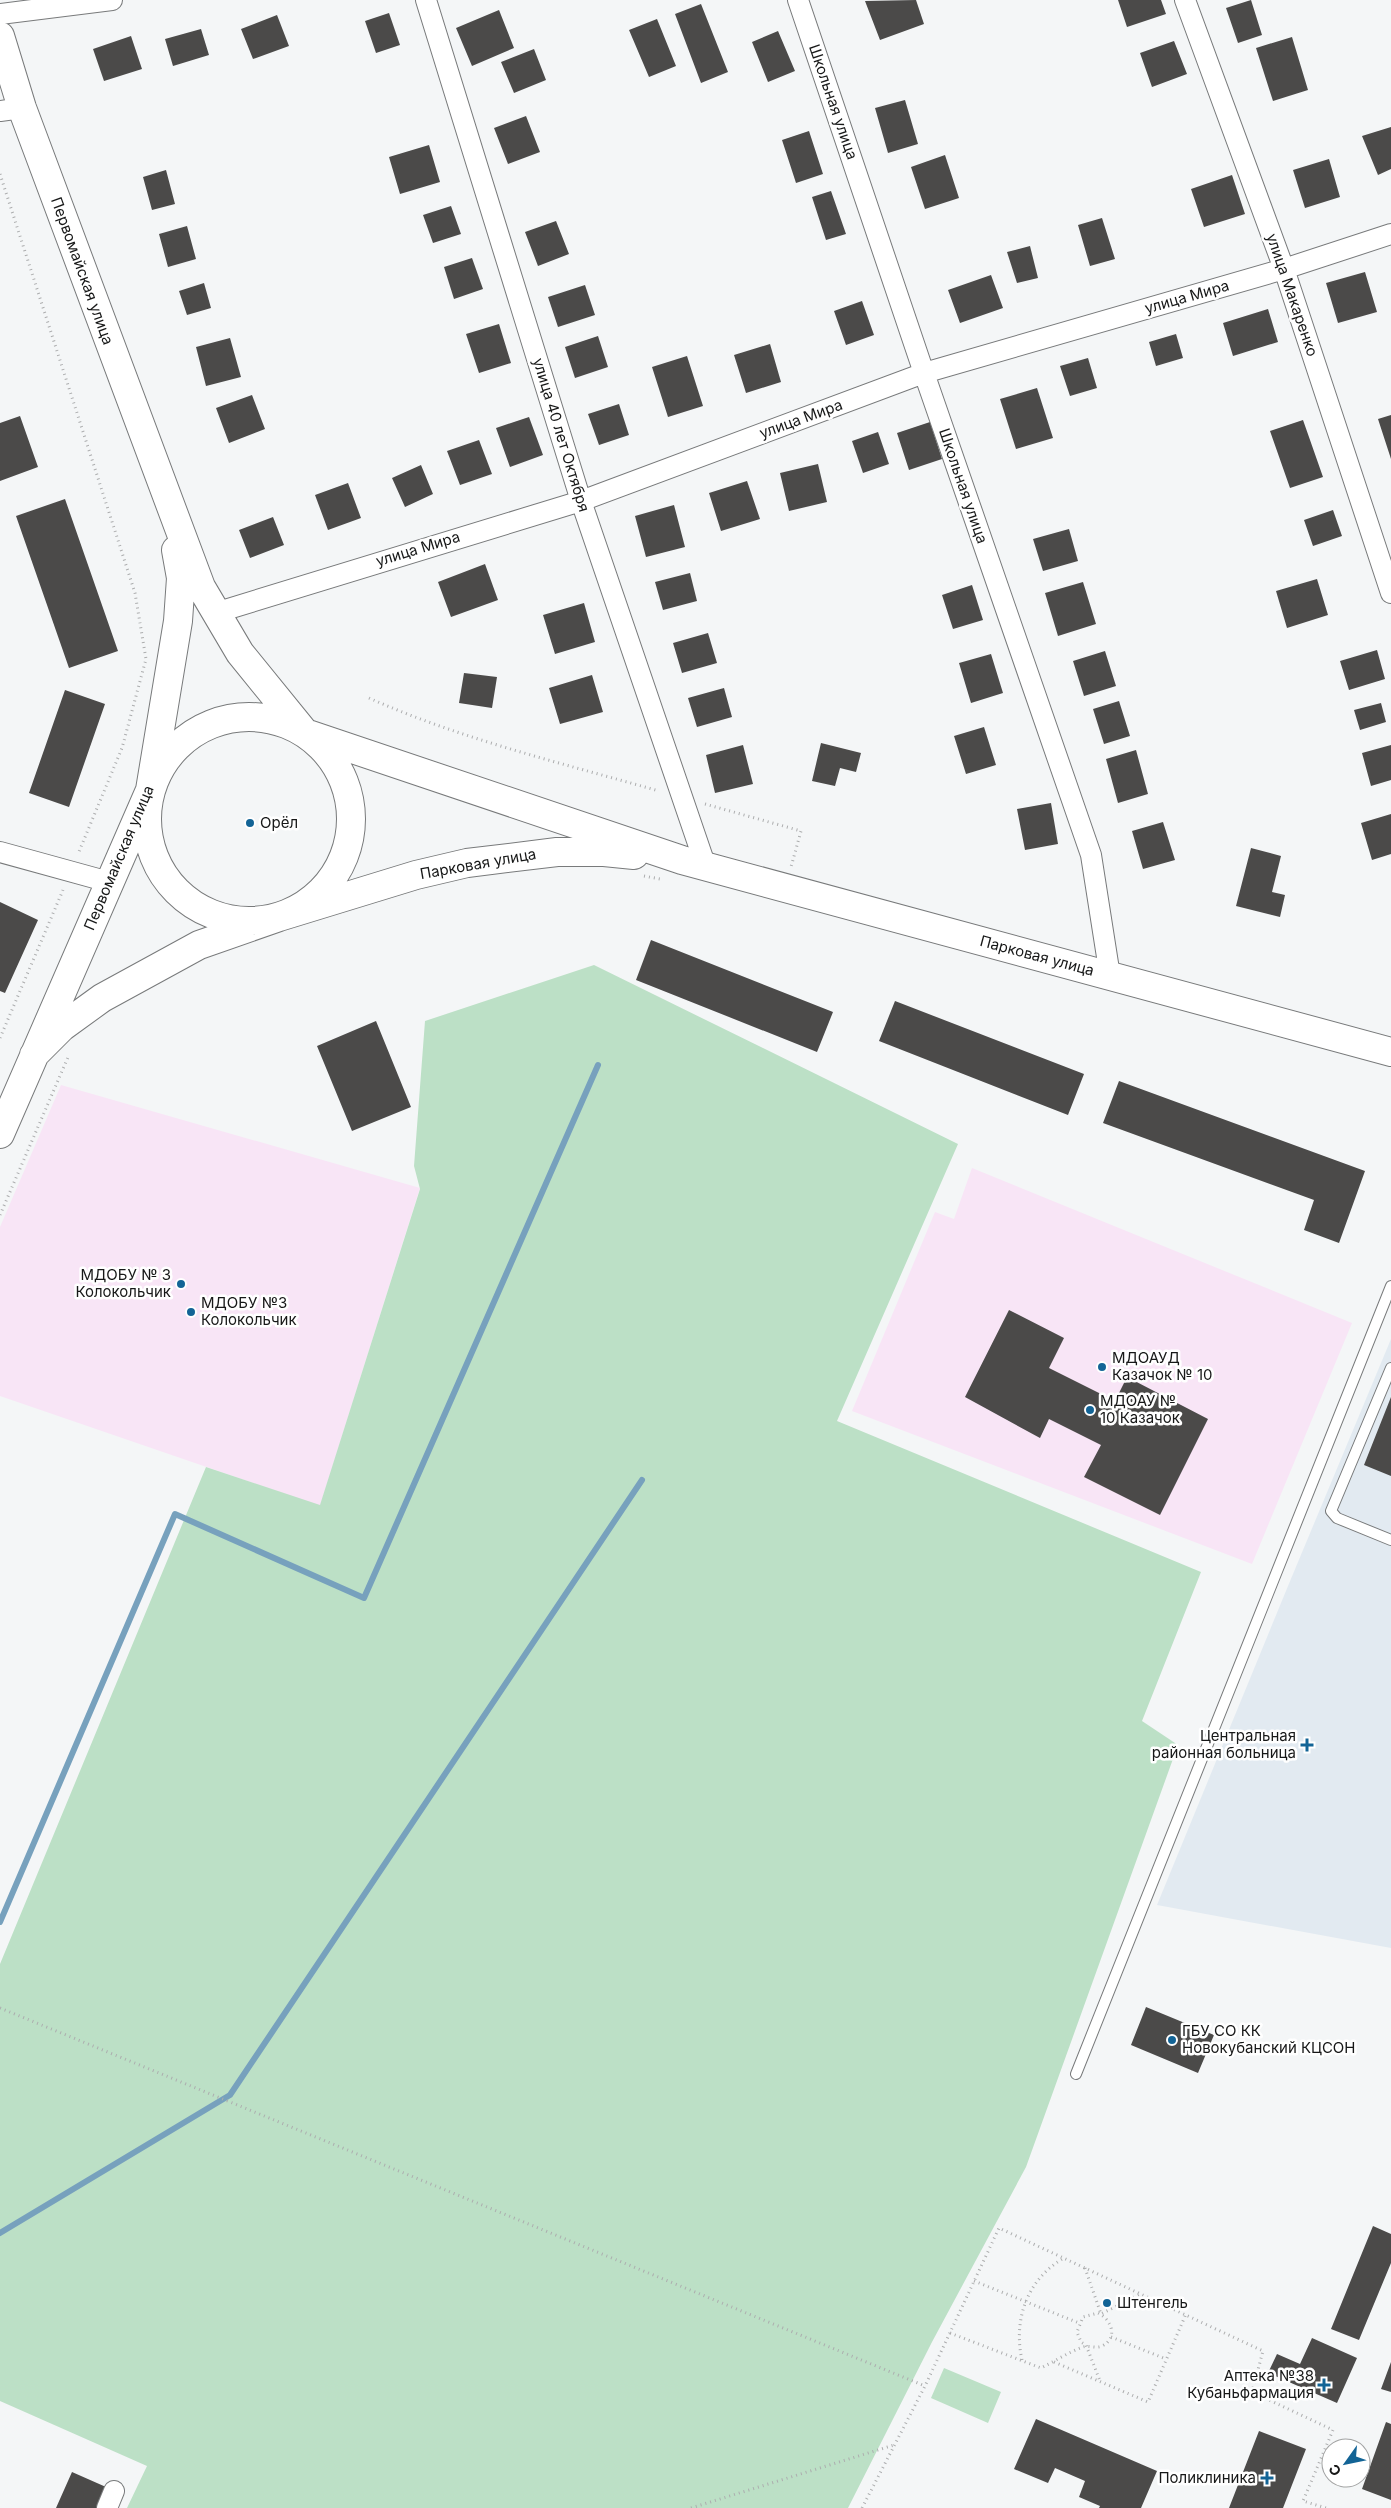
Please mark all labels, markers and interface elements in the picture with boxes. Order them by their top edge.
street label: Школьная улица [805,42,862,162]
street label: Первомайская улица [47,194,118,347]
street label: улица Макаренко [1262,231,1322,359]
street label: улица Мира [1142,275,1231,318]
street label: улица 40 лет Октября [529,356,594,514]
street label: улица Мира [757,395,845,442]
street label: Школьная улица [935,426,992,546]
street label: улица Мира [373,527,462,570]
street label: Первомайская улица [79,782,158,933]
place label: Орёл [260,813,298,832]
marker: Орёл [244,817,256,829]
street label: Парковая улица [418,844,537,883]
street label: Парковая улица [978,931,1096,980]
place label: МДОБУ № 3 Колокольчик [75,1265,171,1301]
marker: МДОБУ № 3 Колокольчик [175,1278,187,1290]
place label: МДОБУ №3 Колокольчик [201,1293,297,1329]
marker: МДОБУ №3 Колокольчик [185,1306,197,1318]
place label: МДОАУД Казачок № 10 [1112,1348,1213,1384]
marker: МДОАУД Казачок № 10 [1096,1361,1108,1373]
place label: МДОАУ № 10 Казачок [1100,1391,1180,1427]
marker: МДОАУ № 10 Казачок [1084,1404,1096,1416]
place label: Центральная районная больница [1152,1726,1296,1762]
marker: Центральная районная больница [1300,1738,1314,1752]
place label: ГБУ СО КК Новокубанский КЦСОН [1182,2021,1355,2057]
marker: ГБУ СО КК Новокубанский КЦСОН [1166,2034,1178,2046]
place label: Штенгель [1117,2293,1188,2312]
marker: Штенгель [1101,2297,1113,2309]
place label: Аптека №38 Кубаньфармация [1187,2366,1314,2402]
marker: Аптека №38 Кубаньфармация [1318,2379,1330,2391]
north arrow [1321,2438,1371,2488]
text: С [1325,2461,1345,2479]
place label: Поликлиника [1158,2468,1256,2487]
marker: Поликлиника [1260,2471,1274,2485]

